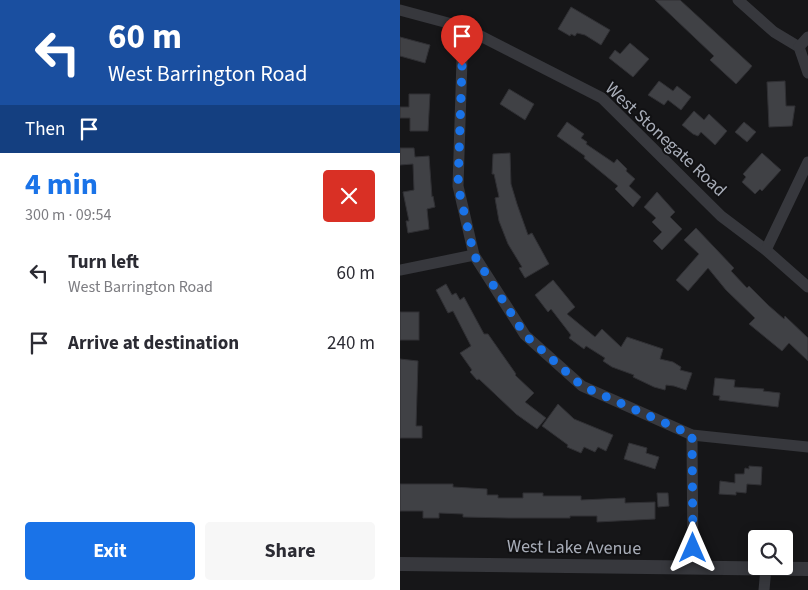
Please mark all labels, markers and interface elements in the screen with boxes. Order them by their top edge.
text: 60 m [108,12,182,62]
pin [441,15,483,66]
icon: left [25,20,90,85]
icon: arrive [448,22,476,50]
text: West Barrington Road [108,58,307,90]
street label: West Stonegate Road [599,76,732,202]
icon: arrive [75,115,103,143]
text: Then [25,116,65,143]
text: 4 min [25,163,98,206]
button: close [323,170,375,222]
text: 300 m · 09:54 [25,204,112,226]
text: Turn left [68,249,139,276]
icon: left [25,259,53,287]
text: 60 m [337,260,375,287]
text: West Barrington Road [68,276,213,298]
icon: arrive [25,329,53,357]
text: Arrive at destination [68,330,239,357]
text: 240 m [327,330,375,357]
position arrow [666,521,718,573]
button: Exit [25,522,195,580]
button: Share [205,522,375,580]
map controls [748,530,793,575]
button: search [748,530,793,575]
street label: West Lake Avenue [507,534,641,561]

